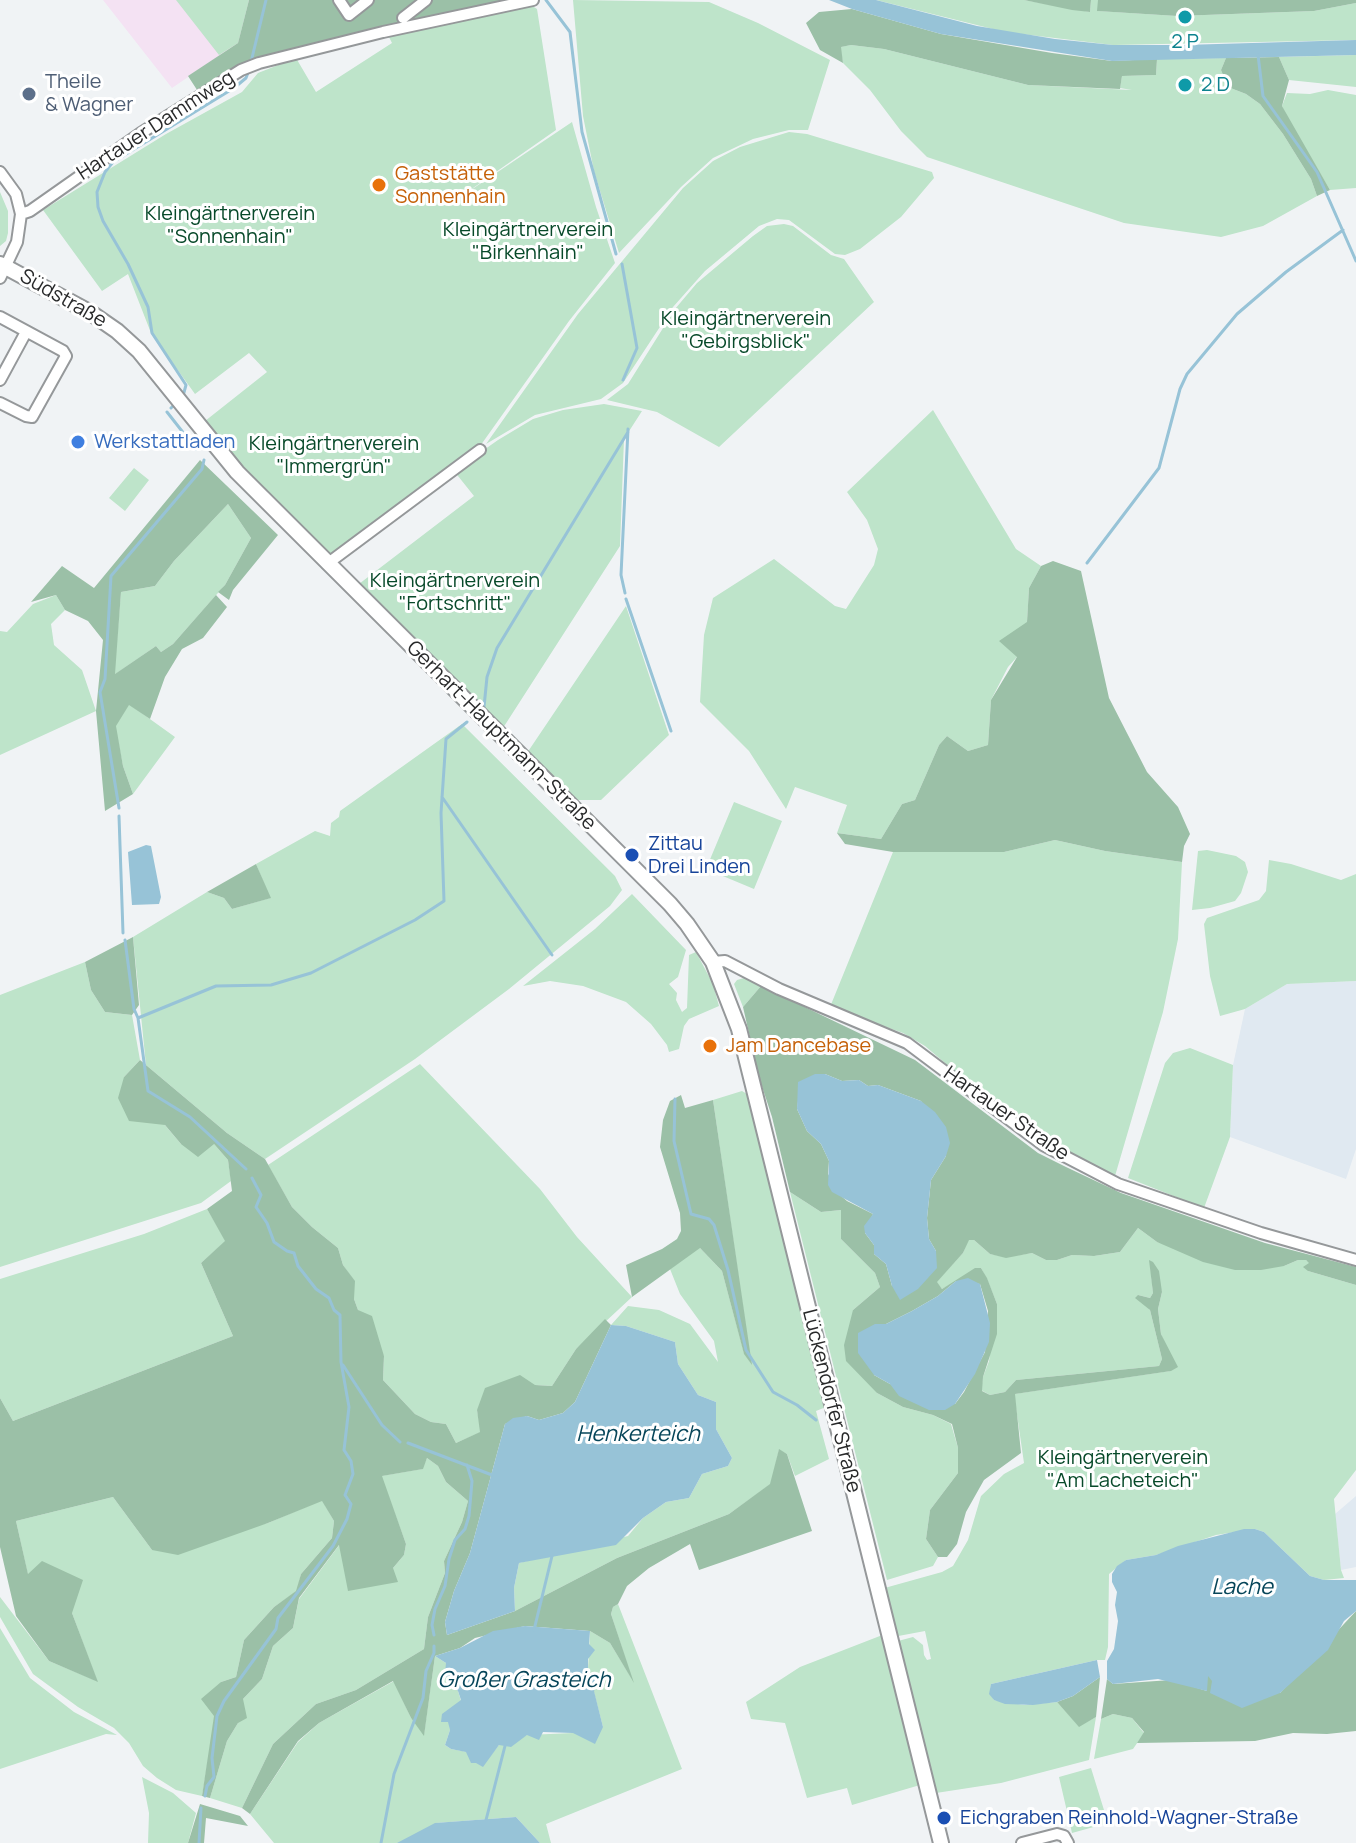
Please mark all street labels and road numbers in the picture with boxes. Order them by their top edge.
street label: Hartauer Dammweg [73,66,239,186]
street label: Südstraße [15,265,111,333]
street label: Gerhart-Hauptmann-Straße [401,636,601,836]
street label: Hartauer Straße [939,1062,1073,1166]
street label: Lückendorfer Straße [797,1307,865,1495]

